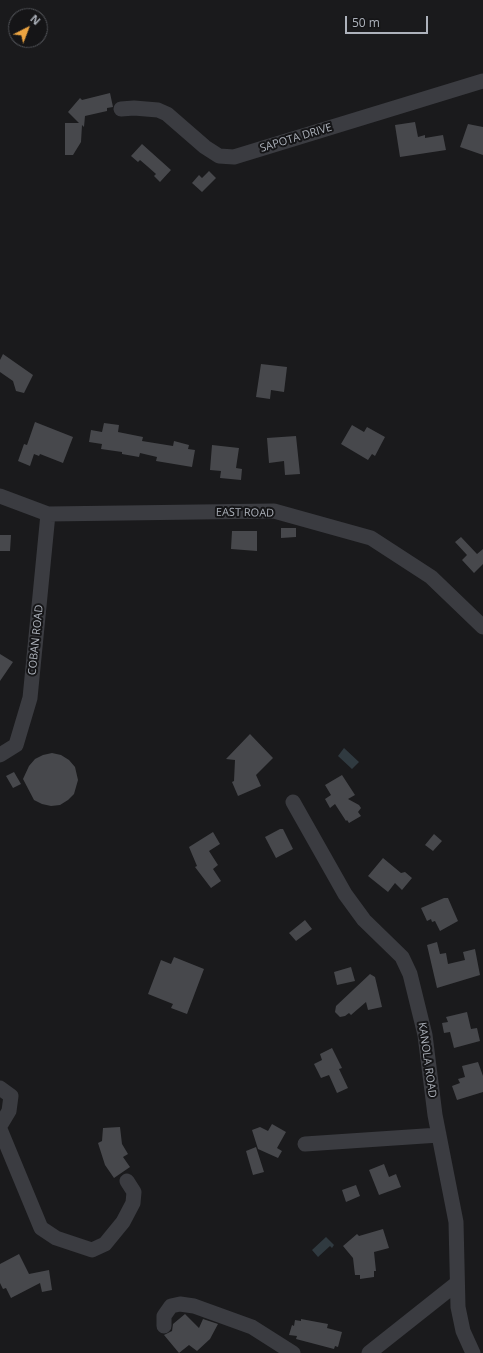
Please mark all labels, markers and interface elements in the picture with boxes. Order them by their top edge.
north arrow [8,8,48,48]
scale bar [347,8,430,34]
text: N [27,11,44,28]
text: 50 m [352,14,380,31]
street label: SAPOTA DRIVE [258,121,334,155]
street label: EAST ROAD [216,506,274,520]
street label: COBAN ROAD [26,604,46,676]
street label: KANOLA ROAD [415,1021,439,1099]

